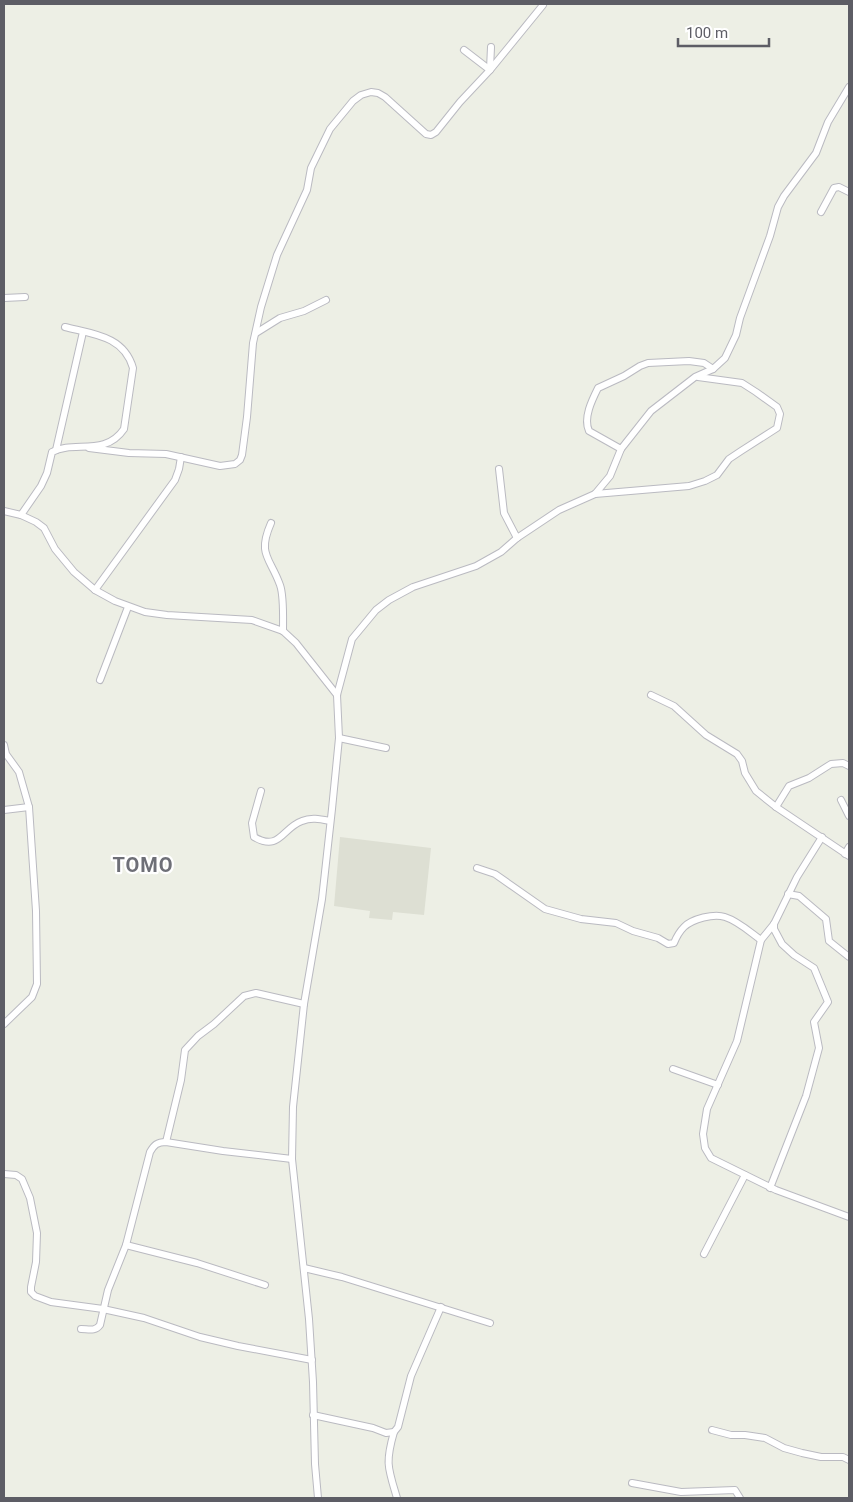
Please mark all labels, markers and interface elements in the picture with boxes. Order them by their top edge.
scale bar [678,15,769,47]
text: 100 m [686,24,728,42]
district label: TOMO [112,853,174,877]

